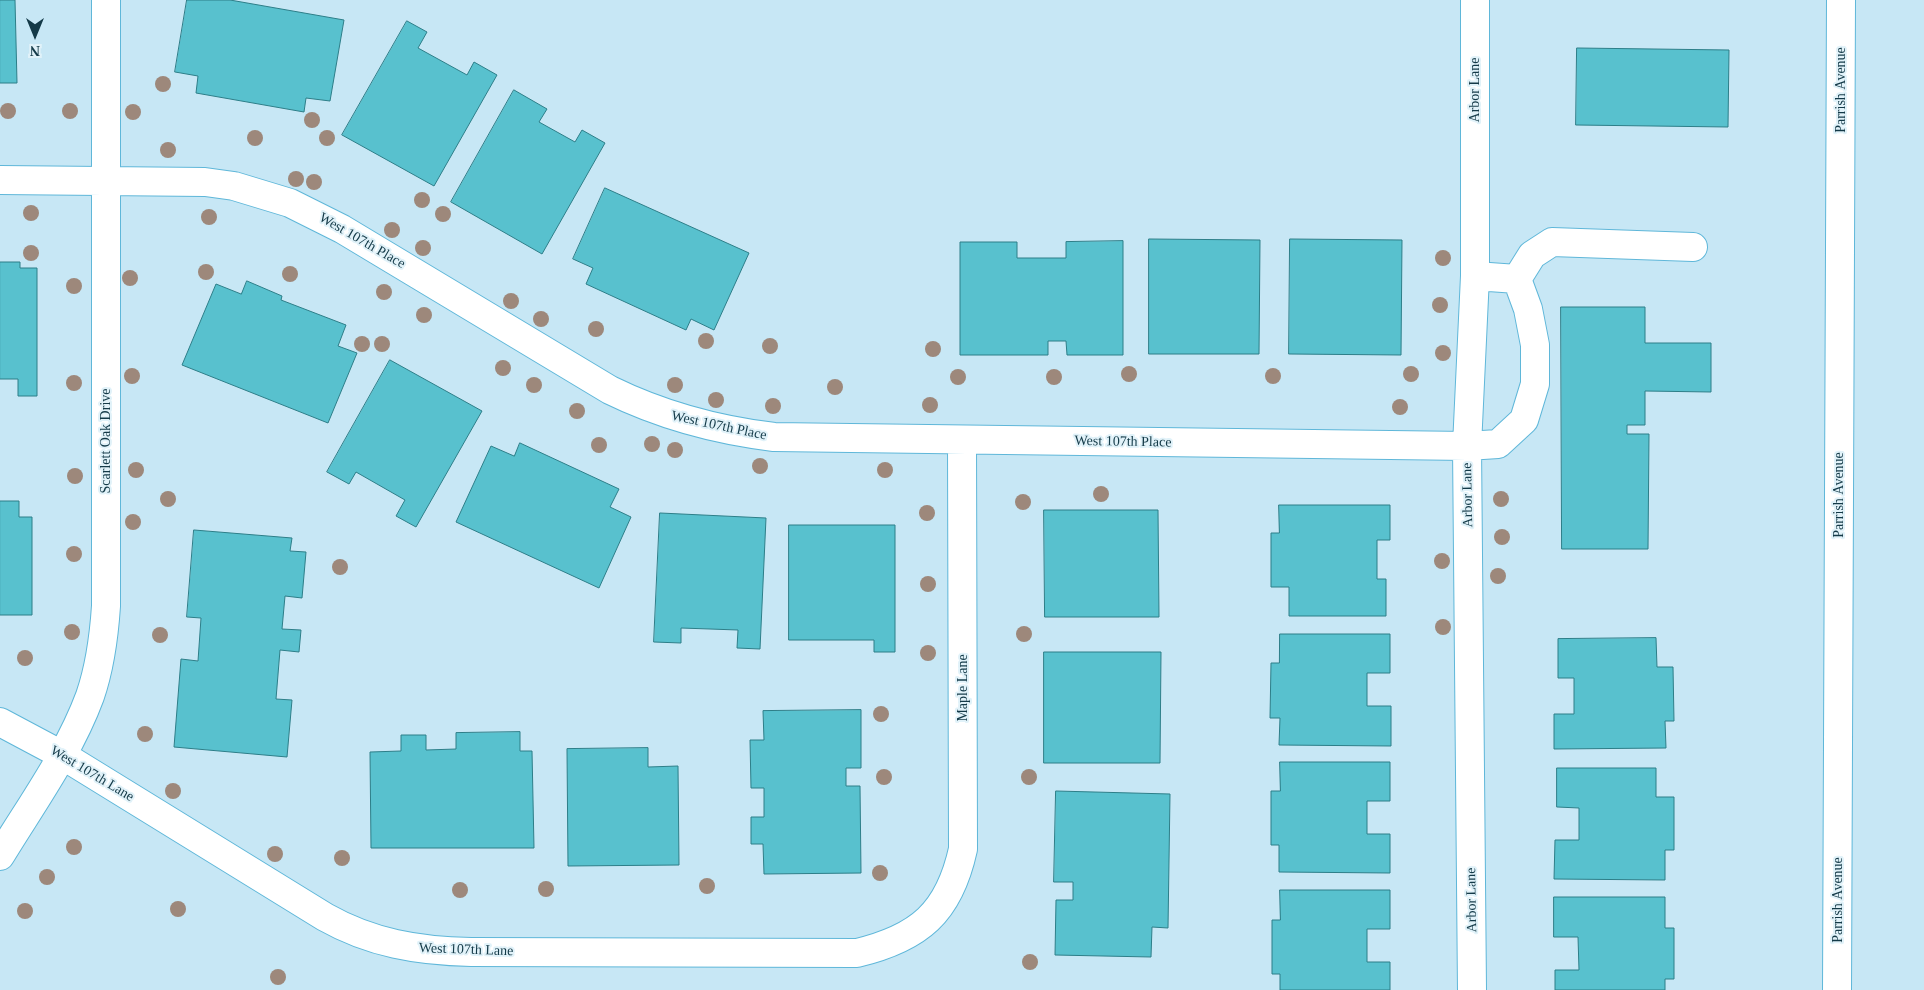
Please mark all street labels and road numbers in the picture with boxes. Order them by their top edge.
street label: Parrish Avenue [1833,47,1849,133]
street label: Arbor Lane [1467,58,1483,122]
street label: West 107th Place [316,210,408,272]
street label: Scarlett Oak Drive [98,389,114,493]
street label: West 107th Place [670,408,768,444]
street label: West 107th Place [1074,433,1172,451]
street label: Parrish Avenue [1831,452,1847,538]
street label: Arbor Lane [1459,462,1477,528]
street label: Maple Lane [955,654,971,722]
street label: West 107th Lane [47,742,137,806]
street label: Parrish Avenue [1830,857,1846,943]
street label: Arbor Lane [1463,867,1481,933]
street label: West 107th Lane [418,940,514,960]

